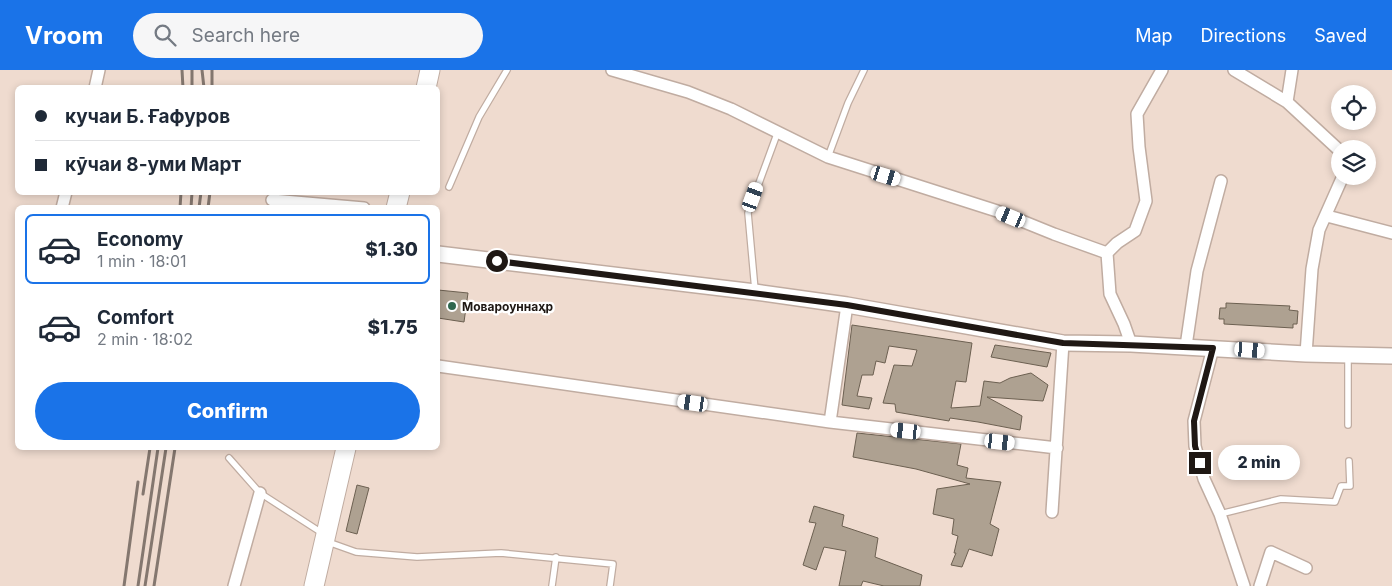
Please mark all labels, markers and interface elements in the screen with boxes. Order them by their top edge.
search box [133,13,483,58]
text: Vroom [25,21,103,50]
icon: search [151,21,179,49]
text: Search here [191,24,300,47]
text: Map [1135,25,1173,46]
text: Directions [1201,25,1286,46]
text: Saved [1314,25,1367,46]
map controls [1331,85,1376,185]
button: locate [1331,85,1376,130]
text: кучаи Б. Ғафуров [65,105,230,128]
button: layers [1331,140,1376,185]
text: кӯчаи 8-уми Март [65,153,241,176]
car [869,164,902,188]
car [740,180,765,214]
car [994,204,1027,230]
icon: car [37,227,82,272]
text: Economy [97,228,183,251]
text: $1.30 [365,238,418,261]
route start [486,250,508,272]
text: 1 min · 18:01 [97,251,187,271]
place label: Мовароуннаҳр [462,299,554,314]
marker: Мовароуннаҳр [446,300,458,312]
icon: car [37,305,82,350]
text: Comfort [97,306,174,329]
text: $1.75 [368,316,418,339]
text: 2 min · 18:02 [97,329,193,349]
car [1234,341,1265,359]
button: Confirm [35,382,420,440]
car [677,393,708,413]
car [890,422,921,440]
car [984,433,1015,451]
callout: 2 min [1218,446,1300,480]
route end [1189,452,1211,474]
text: 2 min [1237,452,1281,472]

